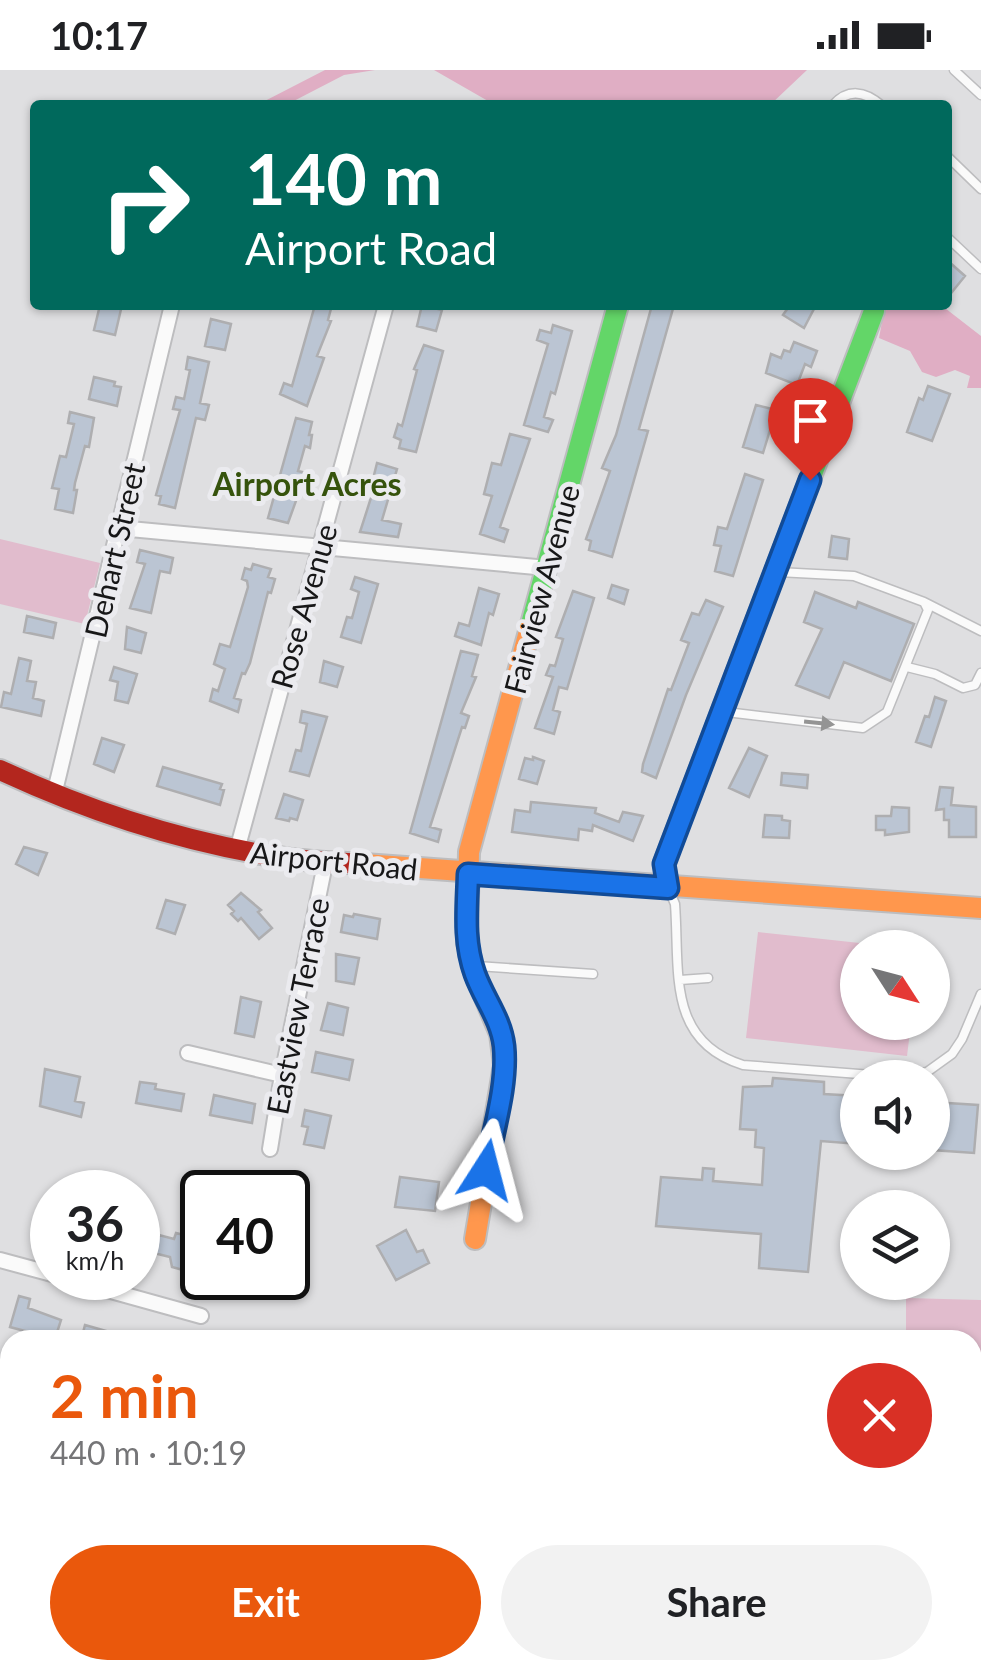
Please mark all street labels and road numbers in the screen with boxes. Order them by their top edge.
street label: Dehart Street [76,459,152,641]
street label: Fairview Avenue [496,480,586,698]
street label: Rose Avenue [262,519,344,693]
street label: Airport Road [249,833,419,887]
street label: Eastview Terrace [258,894,336,1118]

